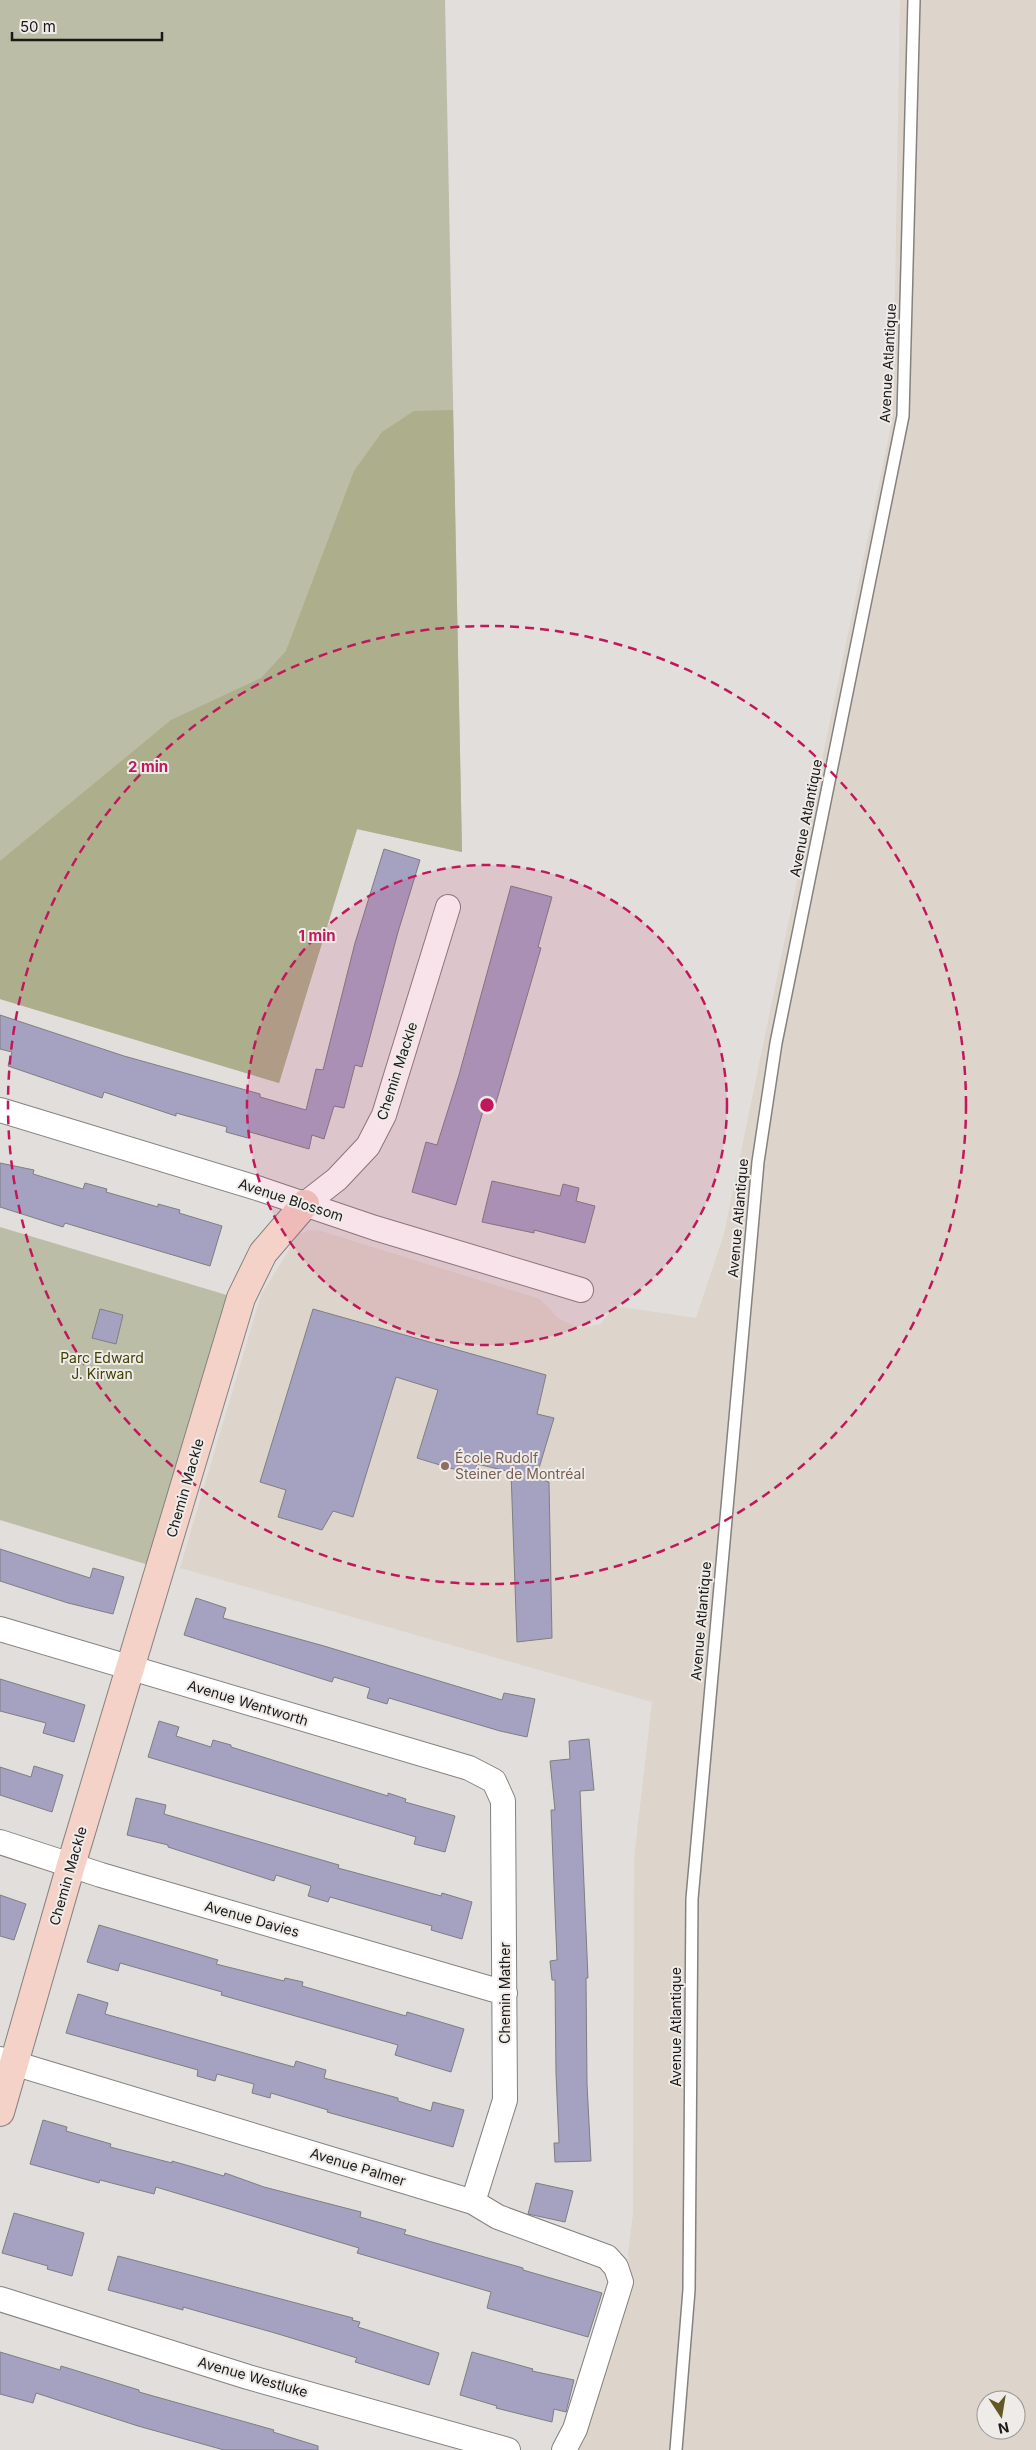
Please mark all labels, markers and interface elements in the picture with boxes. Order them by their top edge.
scale bar [12,10,162,42]
text: 50 m [20,17,56,36]
street label: Avenue Atlantique [876,303,899,423]
text: 2 min [128,757,168,776]
street label: Avenue Atlantique [786,758,825,878]
text: 1 min [298,926,336,945]
street label: Chemin Mackle [373,1020,420,1122]
centre of rings [478,1096,496,1114]
street label: Avenue Atlantique [724,1158,751,1278]
street label: Avenue Blossom [236,1175,346,1225]
park label: Parc Edward J. Kirwan [60,1349,144,1382]
street label: Chemin Mackle [162,1436,207,1539]
place label: École Rudolf Steiner de Montréal [455,1449,585,1482]
marker: École Rudolf Steiner de Montréal [439,1460,451,1472]
street label: Avenue Atlantique [687,1561,714,1681]
street label: Avenue Wentworth [186,1676,311,1729]
street label: Chemin Mackle [45,1824,90,1927]
street label: Avenue Davies [203,1897,301,1940]
street label: Chemin Mather [496,1942,513,2044]
street label: Avenue Atlantique [667,1967,684,2087]
street label: Avenue Palmer [308,2144,408,2189]
street label: Avenue Westluke [196,2353,310,2400]
north arrow [976,2390,1026,2440]
text: N [997,2419,1011,2438]

